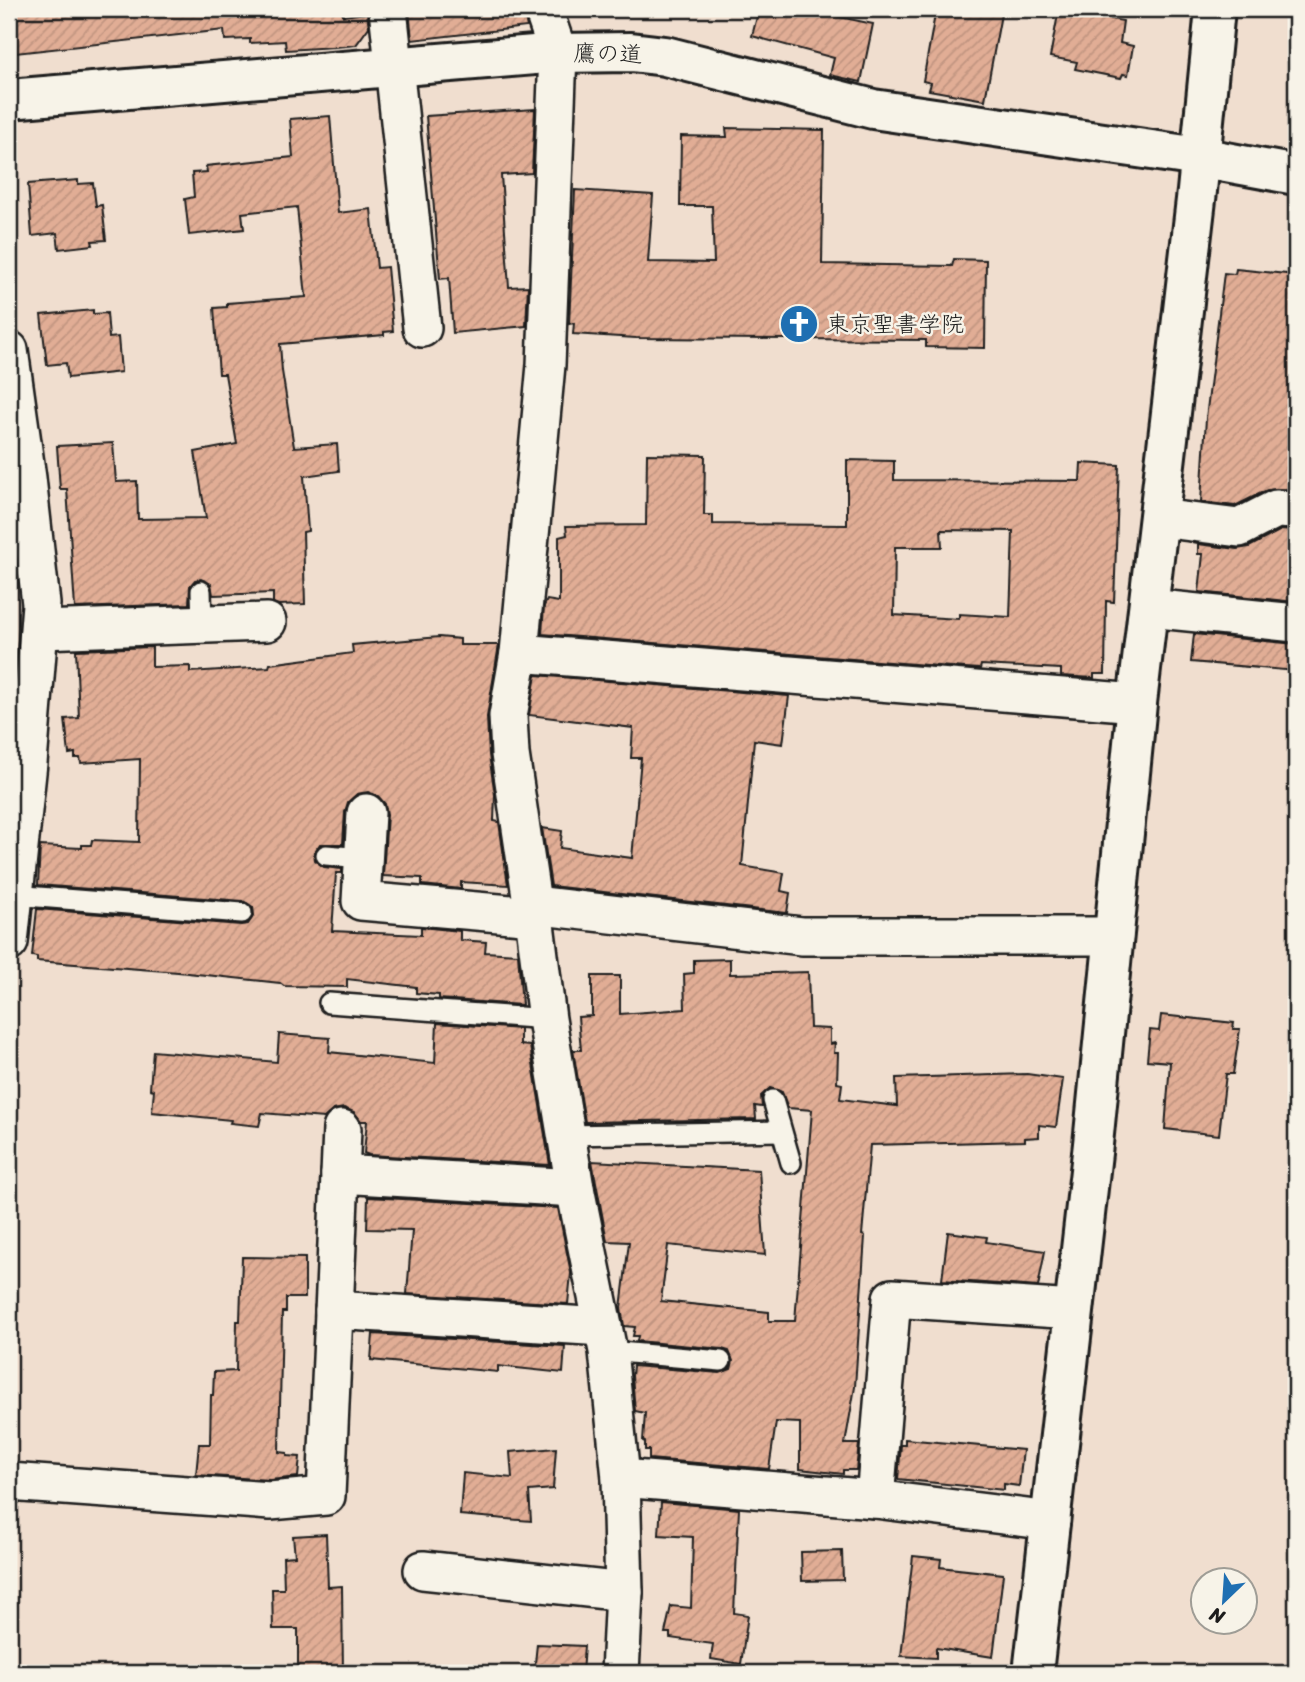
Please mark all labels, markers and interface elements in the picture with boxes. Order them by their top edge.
street label: 鷹の道 [573,33,643,75]
church icon: 東京聖書学院 [778,303,820,345]
place label: 東京聖書学院 [826,304,964,345]
north arrow [1190,1566,1260,1636]
text: N [1203,1598,1231,1634]

